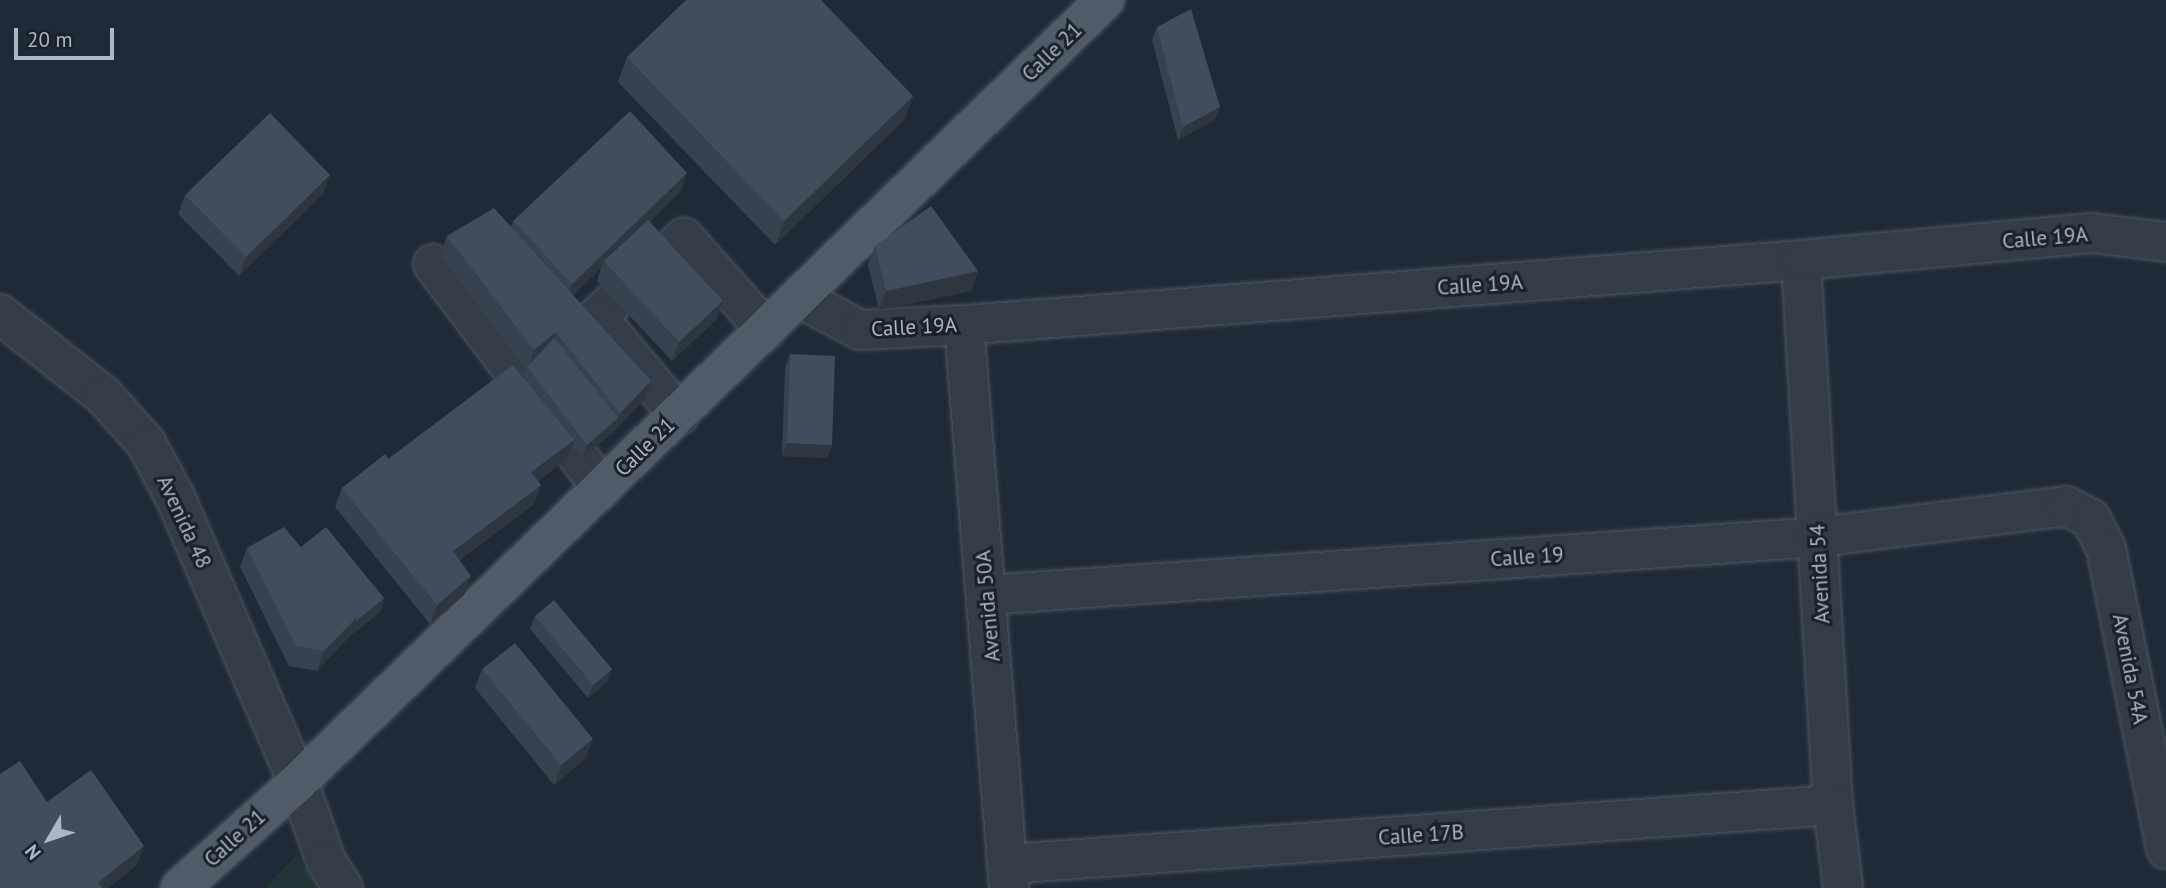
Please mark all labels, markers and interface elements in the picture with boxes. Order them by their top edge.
scale bar [18,14,117,58]
street label: Calle 21 [1017,17,1087,87]
text: 20 m [27,26,73,53]
street label: Calle 19A [2001,222,2089,254]
street label: Calle 19A [1436,269,1524,301]
street label: Calle 19A [871,312,957,342]
street label: Calle 21 [610,412,680,482]
street label: Avenida 48 [152,472,216,572]
street label: Avenida 54 [1805,524,1835,624]
street label: Calle 19 [1489,542,1565,572]
street label: Avenida 50A [971,549,1005,663]
street label: Avenida 54A [2107,612,2153,726]
north arrow [14,804,84,874]
street label: Calle 21 [199,804,271,872]
street label: Calle 17B [1377,819,1465,851]
text: N [19,840,46,865]

